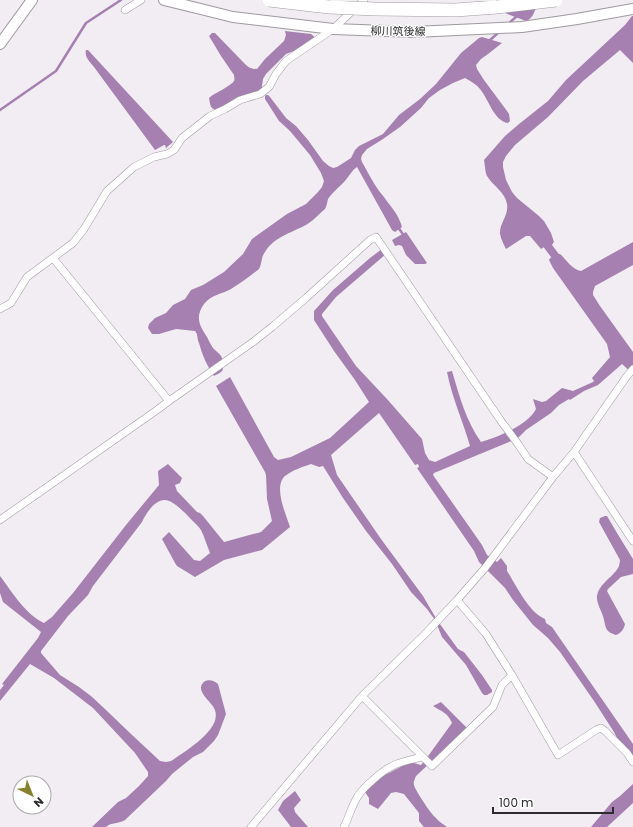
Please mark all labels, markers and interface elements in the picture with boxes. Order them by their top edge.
street label: 柳川筑後線 [370,23,426,39]
north arrow [12,775,52,815]
scale bar [493,789,613,815]
text: N [30,794,47,811]
text: 100 m [499,794,533,811]

